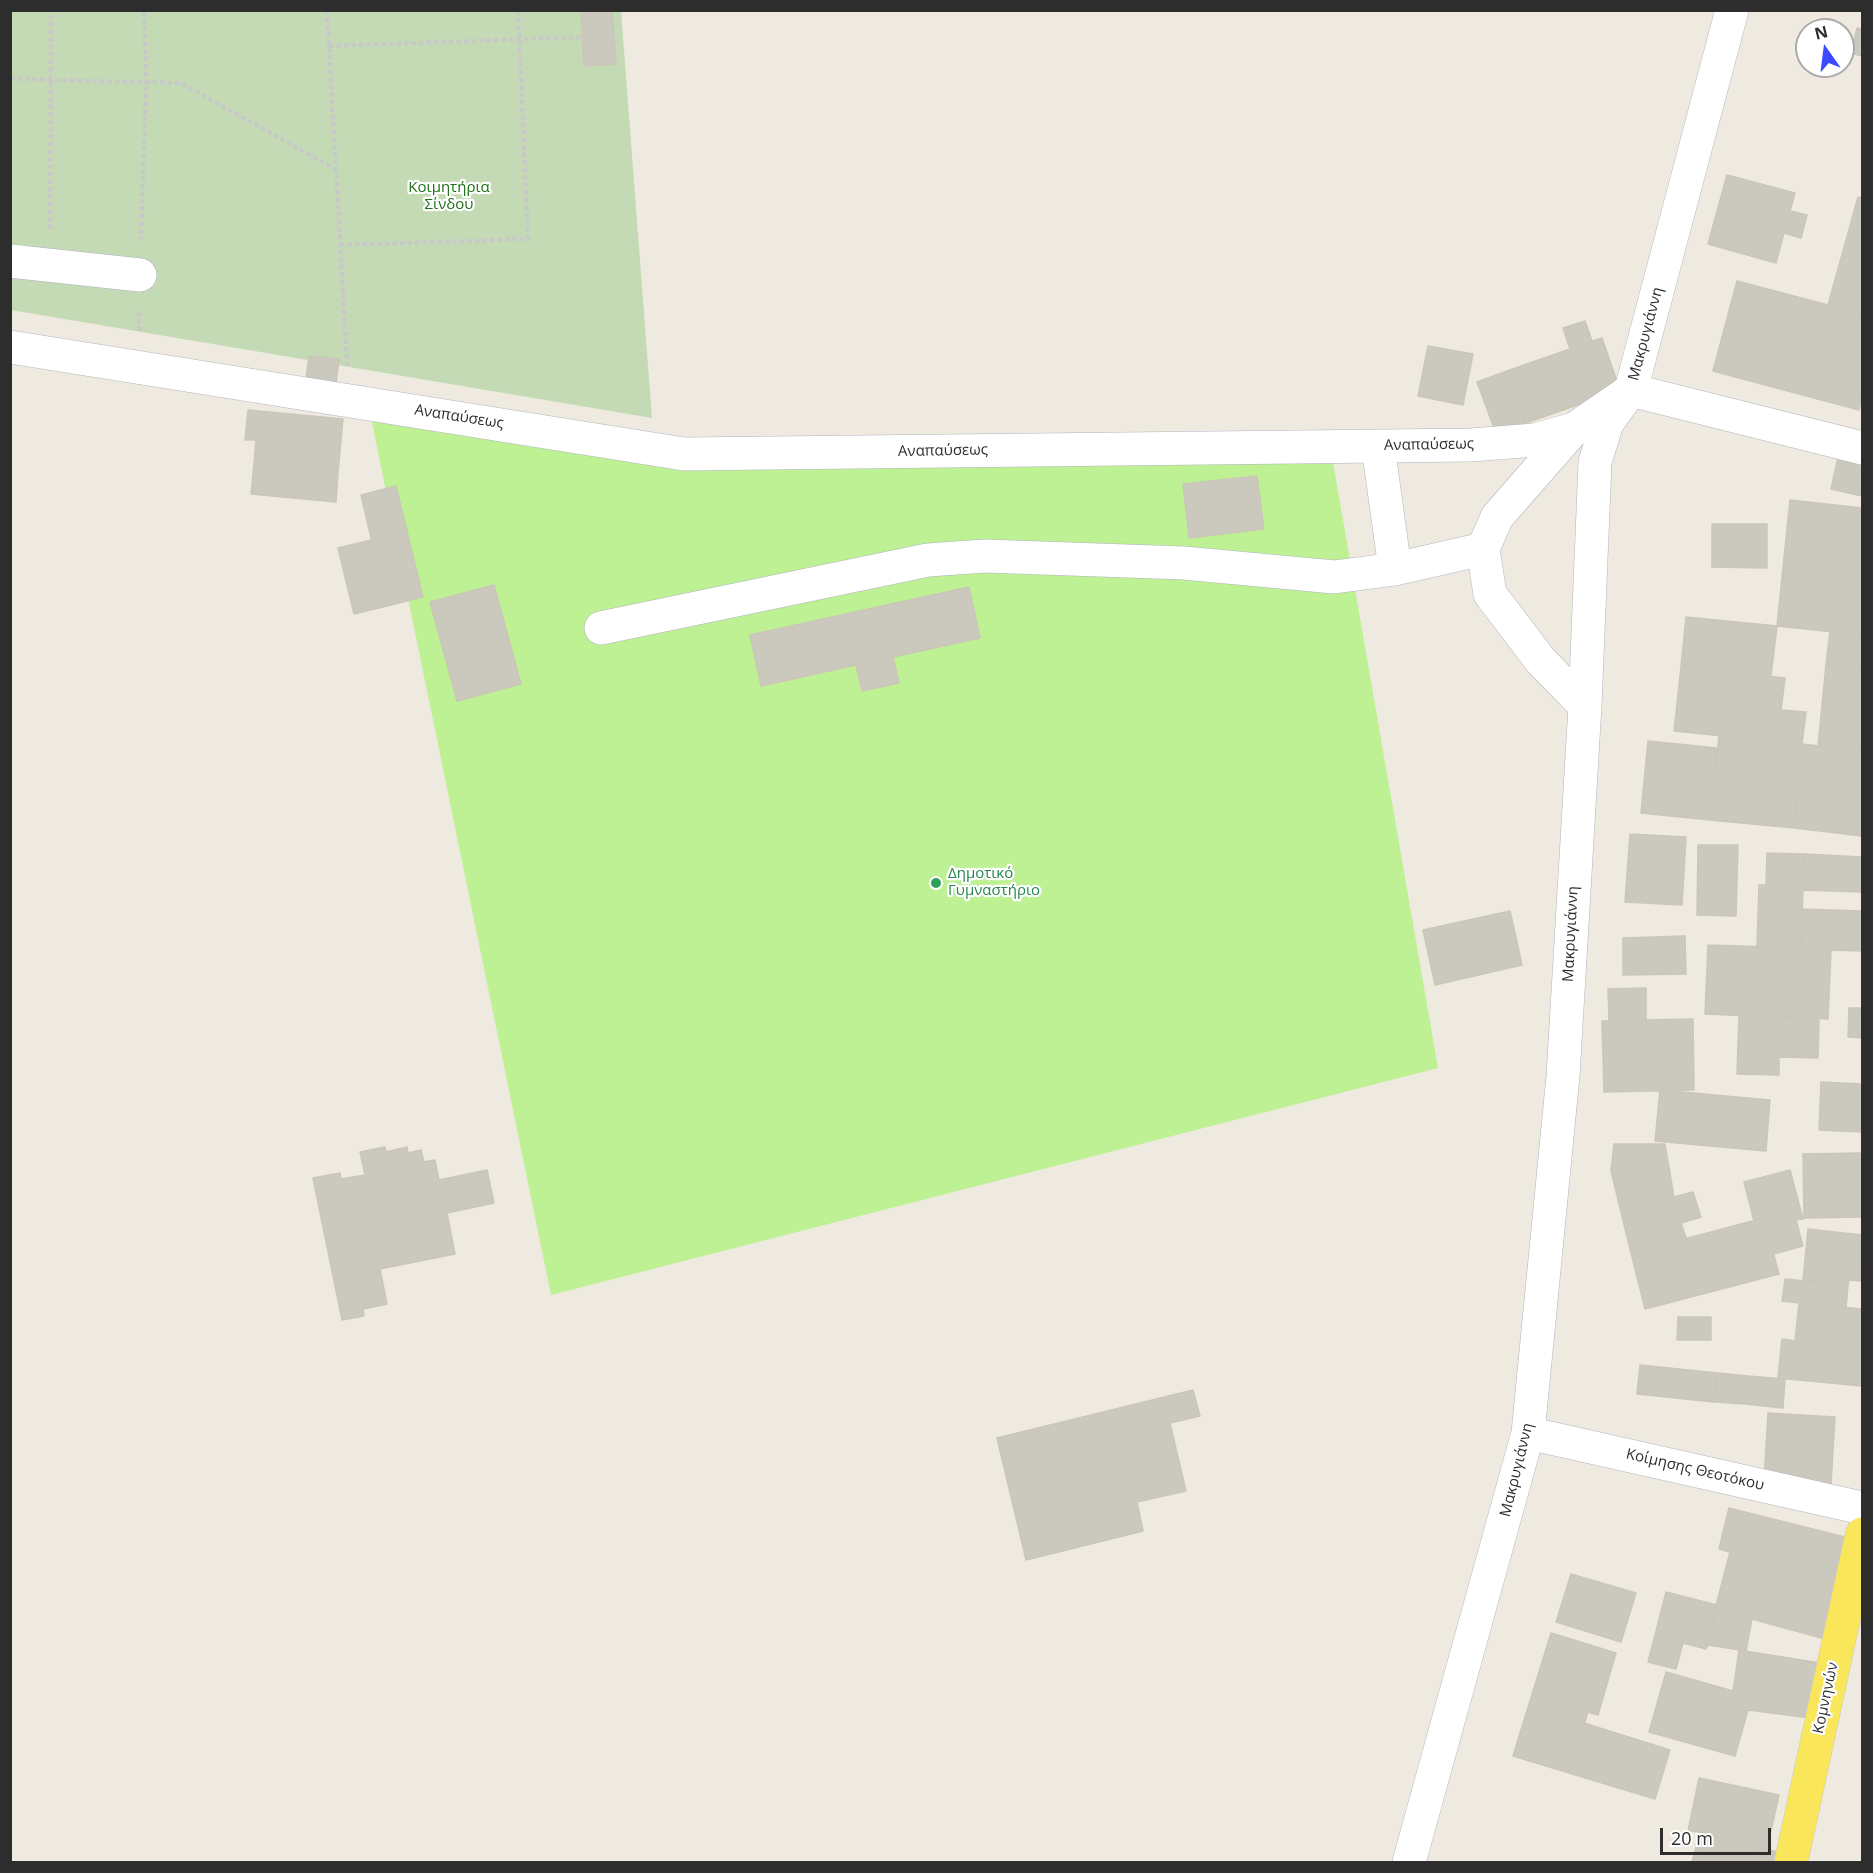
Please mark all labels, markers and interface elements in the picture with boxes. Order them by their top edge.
north arrow [1795,18,1855,78]
text: N [1812,20,1830,45]
park label: Κοιμητήρια Σίνδου [408,179,490,214]
street label: Μακρυγιάννη [1625,285,1667,383]
street label: Αναπαύσεως [413,401,505,433]
street label: Αναπαύσεως [1384,435,1474,455]
street label: Αναπαύσεως [898,441,988,461]
place label: Δημοτικό Γυμναστήριο [948,865,1040,900]
marker: Δημοτικό Γυμναστήριο [929,876,943,890]
street label: Μακρυγιάννη [1559,886,1583,982]
street label: Μακρυγιάννη [1497,1421,1537,1519]
street label: Κοίμησης Θεοτόκου [1624,1445,1766,1495]
street label: Κομνηνών [1810,1661,1842,1735]
scale bar [1663,1816,1774,1854]
text: 20 m [1671,1826,1713,1850]

